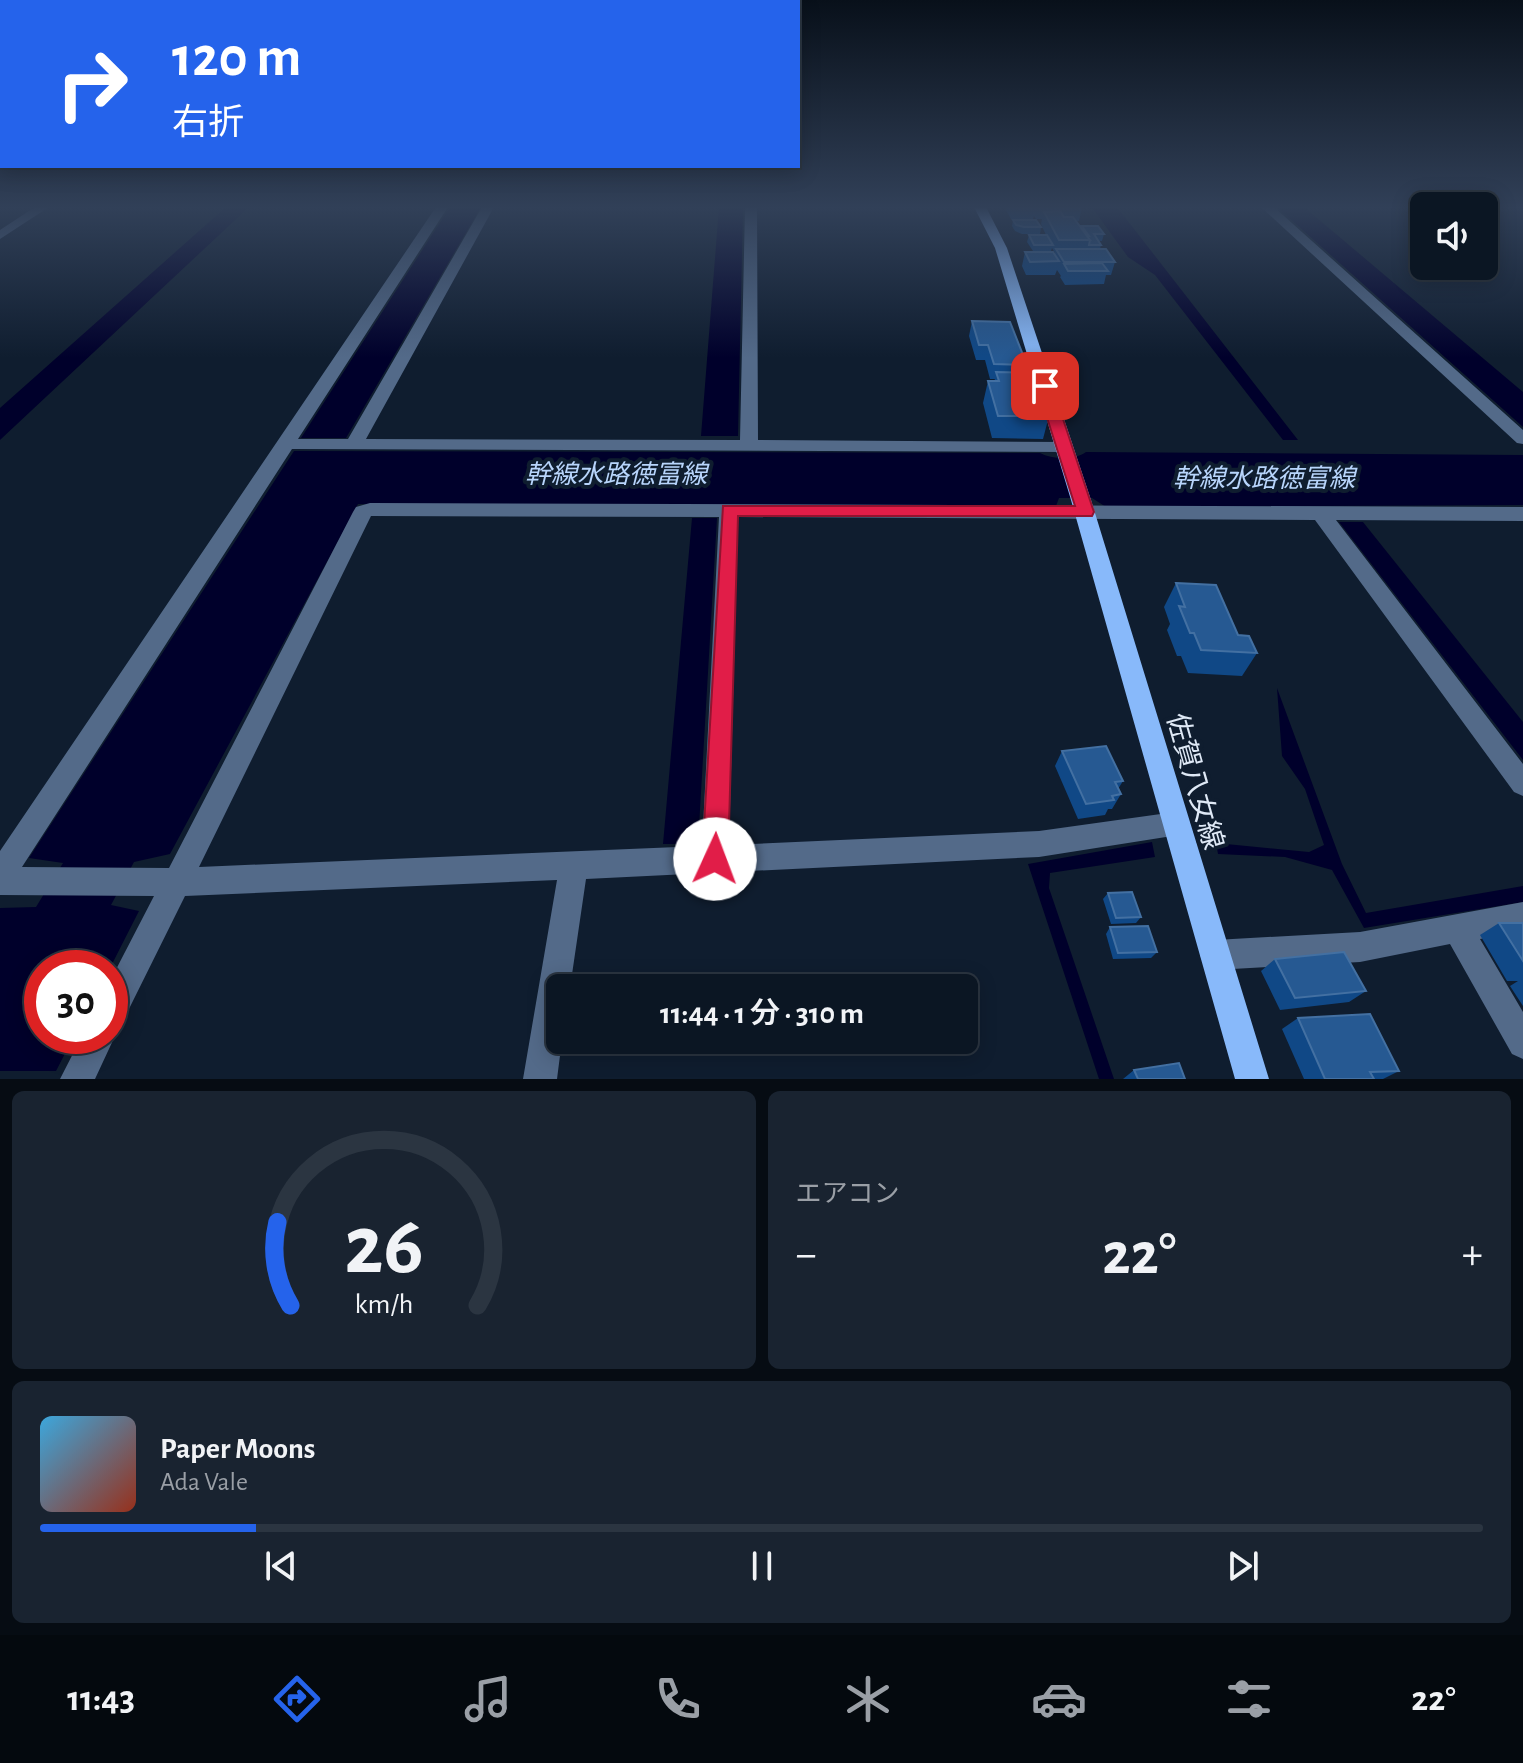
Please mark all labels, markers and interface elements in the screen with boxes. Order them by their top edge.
text: 120 m [172,30,301,86]
icon: right [40,32,144,136]
text: 右折 [172,105,244,141]
map controls [1410,192,1498,280]
button: sound [1410,192,1498,280]
pin [1011,352,1079,420]
icon: arrive [1023,364,1067,408]
water label: 幹線水路徳富線 [525,461,710,488]
water label: 幹線水路徳富線 [1173,465,1358,492]
street label: 佐賀八女線 [1161,710,1229,853]
position arrow [673,817,757,901]
speed limit sign: 30 [24,950,128,1054]
text: 11:44 · 1 分 · 310 m [660,999,864,1029]
text: エアコン [796,1181,900,1207]
text: 26 [344,1205,423,1289]
text: 22° [1102,1225,1176,1285]
text: − [796,1233,817,1277]
text: + [1462,1233,1483,1277]
text: km/h [354,1290,413,1319]
text: Paper Moons [160,1434,315,1464]
text: Ada Vale [160,1469,248,1495]
icon: previous [259,1544,303,1588]
icon: pause [740,1544,784,1588]
icon: next [1221,1544,1265,1588]
icon: directions [269,1671,325,1727]
icon: music [460,1671,516,1727]
icon: phone [650,1671,706,1727]
icon: climate [840,1671,896,1727]
icon: car [1031,1671,1087,1727]
icon: filters [1221,1671,1277,1727]
text: 11:43 [67,1681,135,1717]
text: 22° [1411,1681,1456,1717]

